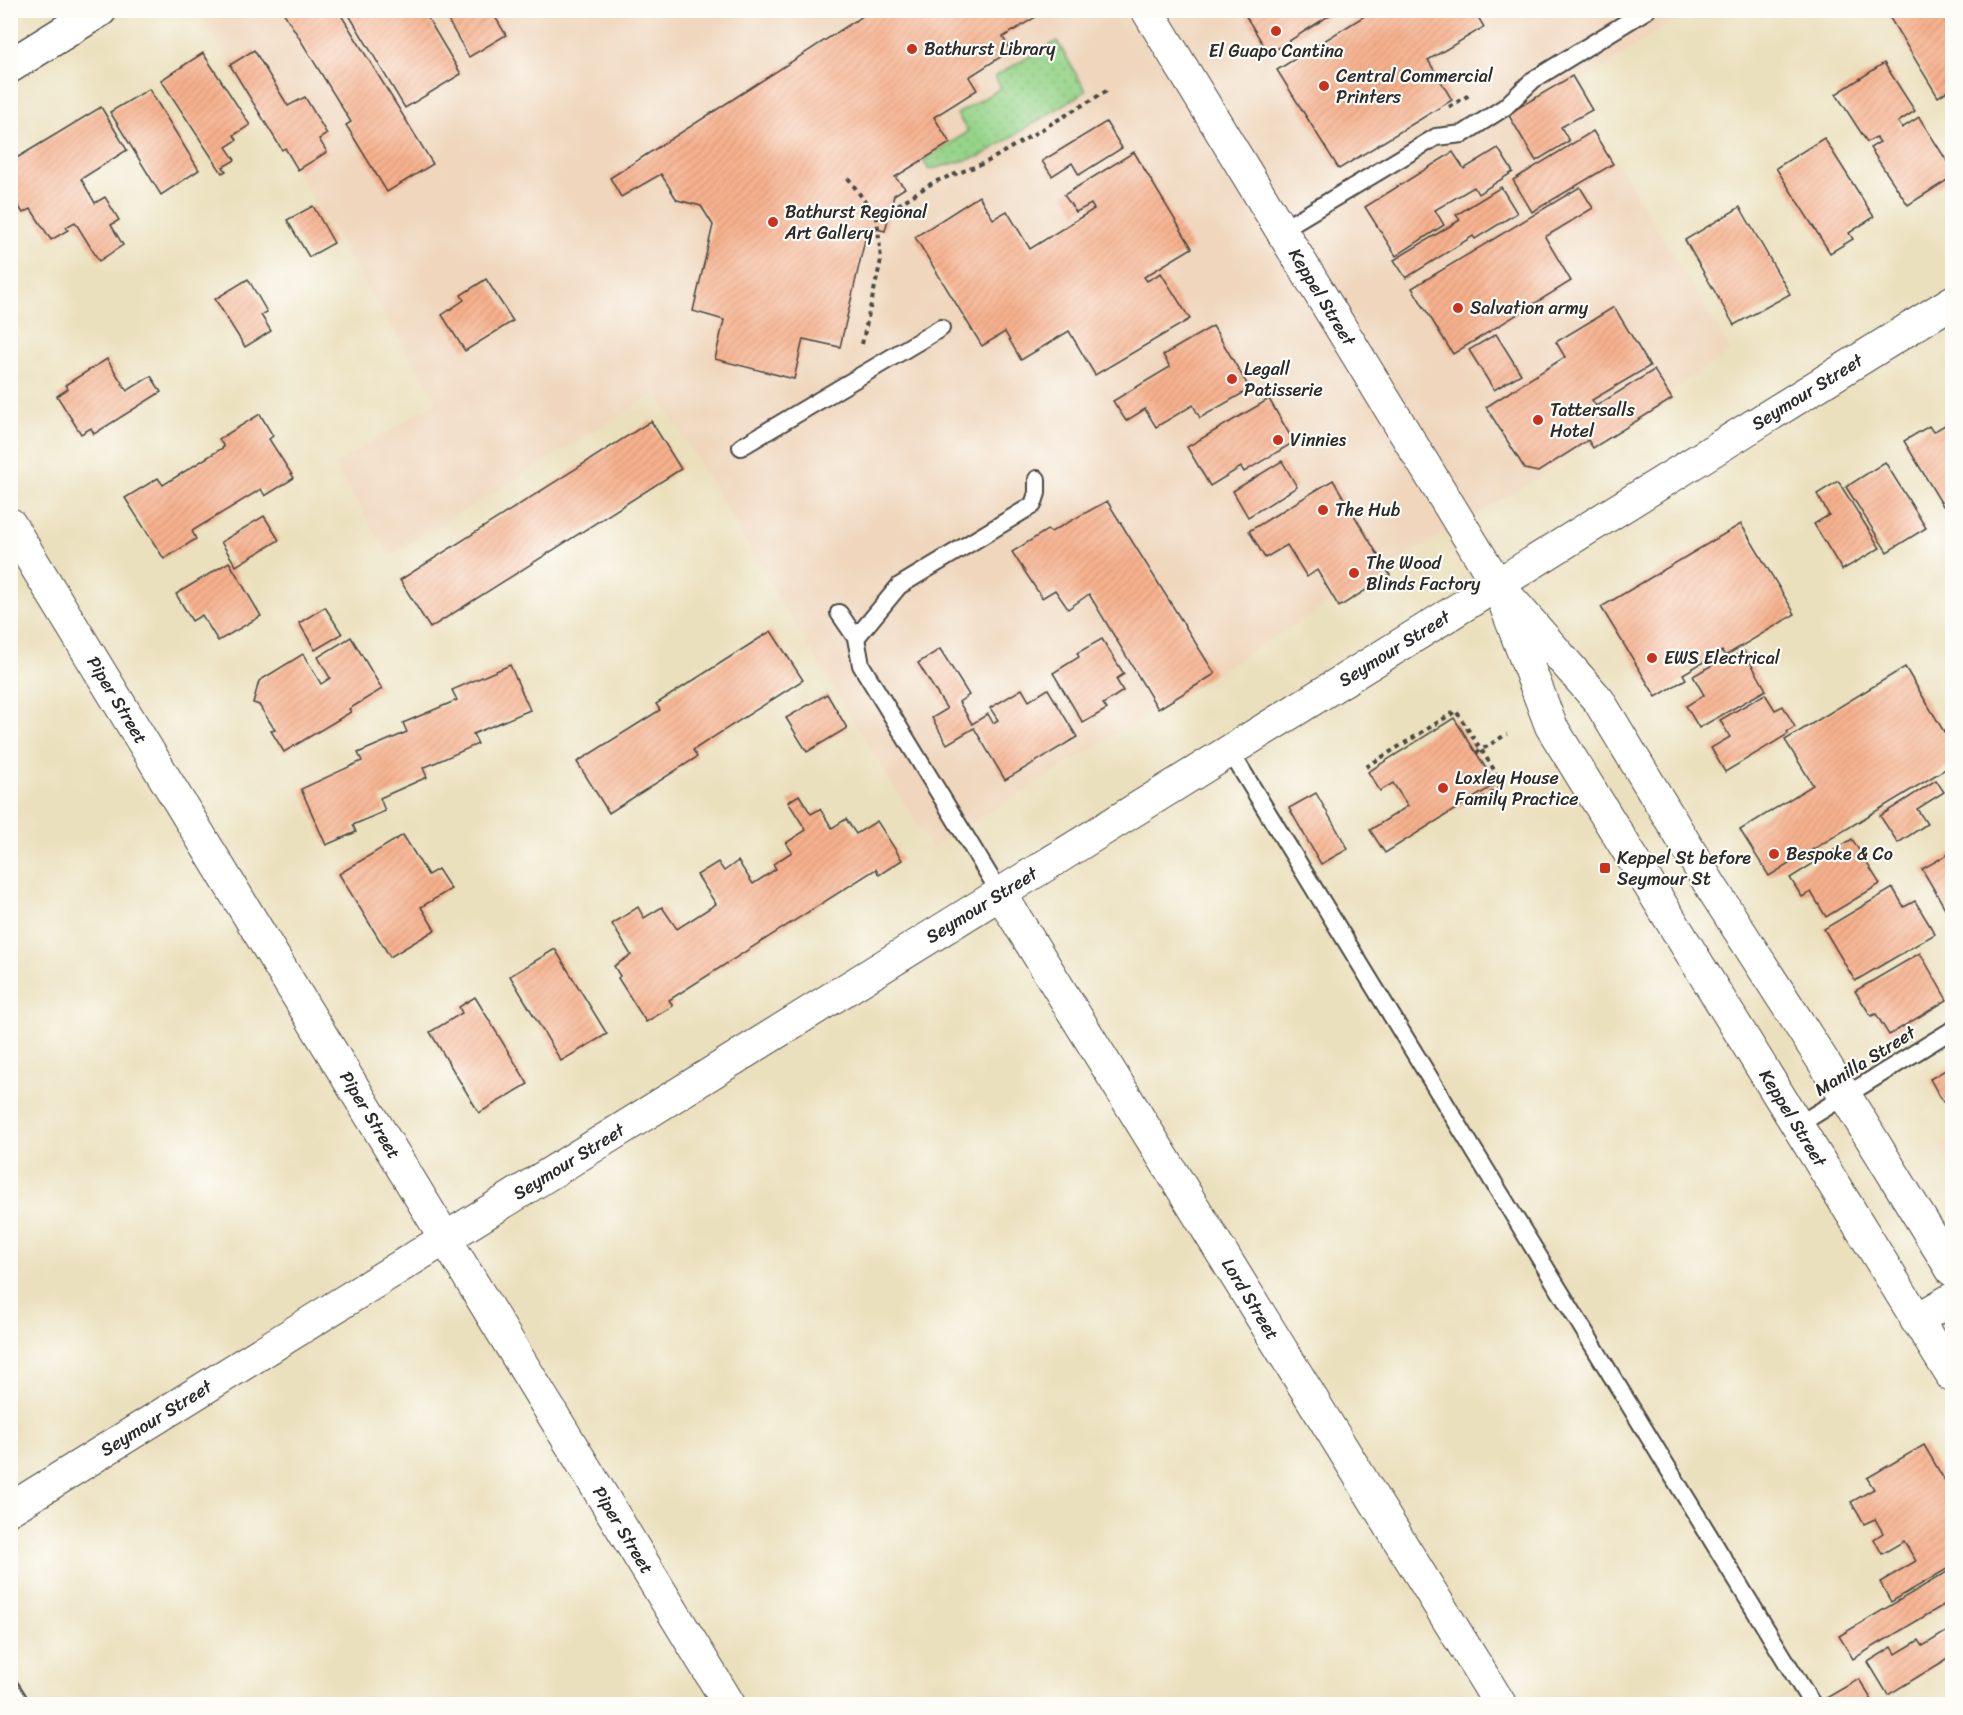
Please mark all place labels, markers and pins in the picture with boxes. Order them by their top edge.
marker: El Guapo Cantina [1269,24,1283,38]
place label: Bathurst Library [924,33,1056,65]
place label: El Guapo Cantina [1209,35,1343,67]
marker: Bathurst Library [905,42,919,56]
place label: Central Commercial Printers [1336,60,1494,113]
marker: Central Commercial Printers [1317,79,1331,93]
place label: Bathurst Regional Art Gallery [784,196,928,249]
marker: Bathurst Regional Art Gallery [766,215,780,229]
place label: Salvation army [1470,292,1589,324]
marker: Salvation army [1451,301,1465,315]
place label: Legall Patisserie [1244,353,1323,406]
marker: Legall Patisserie [1225,372,1239,386]
place label: Tattersalls Hotel [1550,394,1635,447]
marker: Tattersalls Hotel [1531,413,1545,427]
place label: Vinnies [1290,424,1347,456]
marker: Vinnies [1271,433,1285,447]
place label: The Hub [1335,494,1401,526]
marker: The Hub [1316,503,1330,517]
place label: The Wood Blinds Factory [1366,547,1481,600]
marker: The Wood Blinds Factory [1347,566,1361,580]
place label: EWS Electrical [1664,642,1781,674]
marker: EWS Electrical [1645,651,1659,665]
place label: Loxley House Family Practice [1455,762,1578,815]
marker: Loxley House Family Practice [1436,781,1450,795]
place label: Bespoke & Co [1786,838,1893,870]
place label: Keppel St before Seymour St [1617,842,1751,895]
marker: Bespoke & Co [1767,847,1781,861]
marker: Keppel St before Seymour St [1598,861,1612,875]

